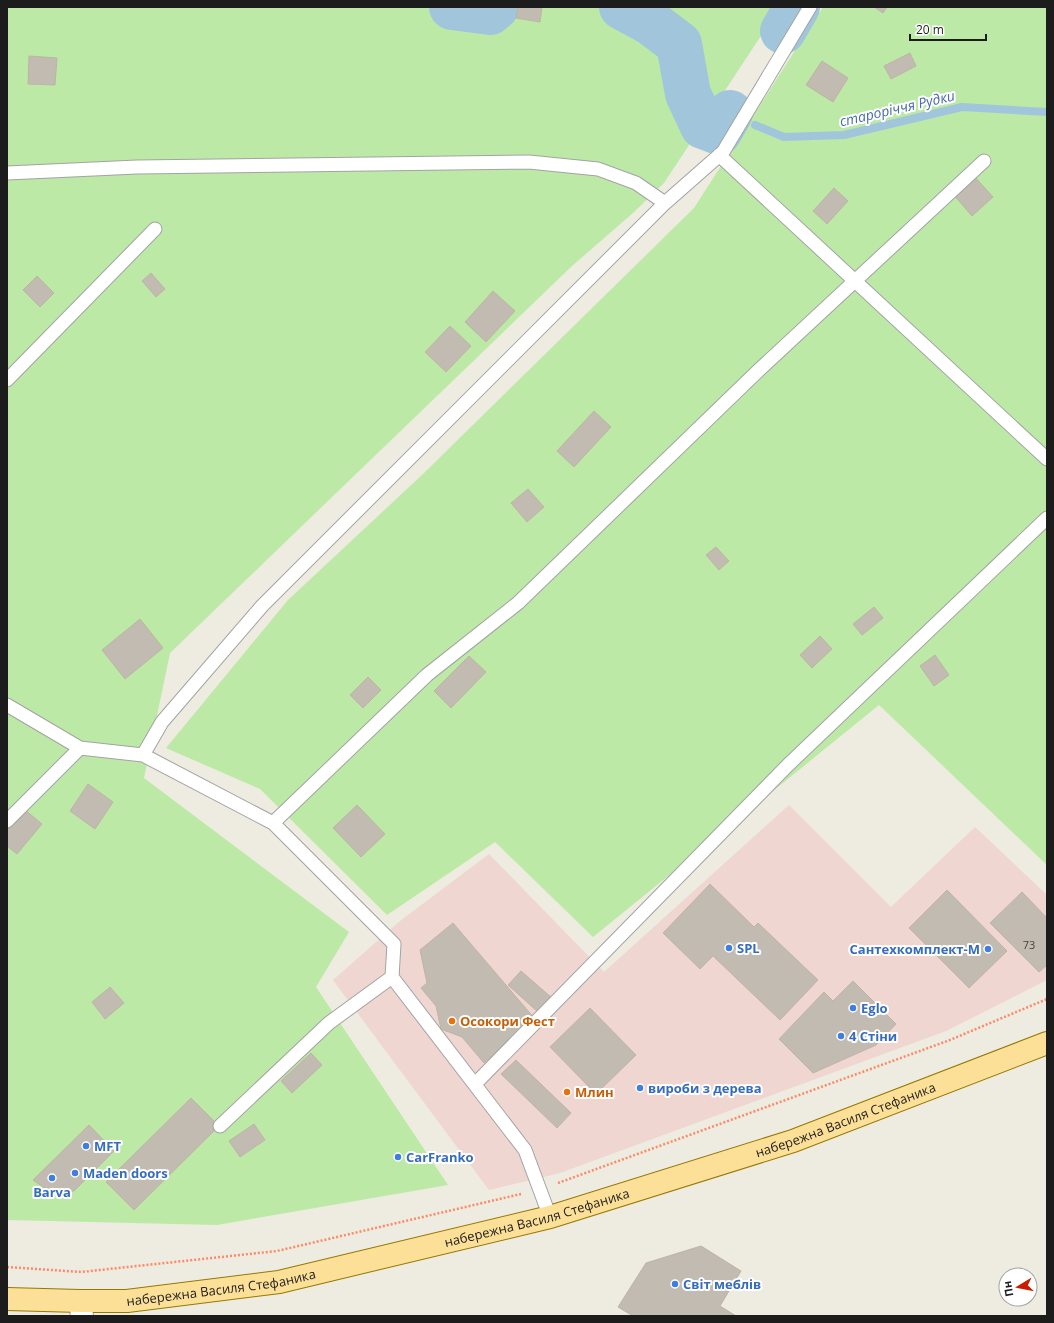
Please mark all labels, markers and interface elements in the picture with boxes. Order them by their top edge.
scale bar [910,16,986,42]
text: 20 m [916,21,944,38]
water label: староріччя Рудки [838,86,956,130]
house number: 73 [1023,937,1035,952]
place label: SPL [737,939,760,957]
place label: Сантехкомплект-М [850,940,980,958]
marker: SPL [724,943,734,953]
marker: Сантехкомплект-М [983,944,993,954]
place label: Eglo [861,999,888,1017]
marker: Eglo [848,1003,858,1013]
place label: Осокори Фест [460,1012,555,1030]
marker: Осокори Фест [447,1016,457,1026]
place label: 4 Стіни [849,1027,897,1045]
marker: 4 Стіни [836,1031,846,1041]
street label: набережна Василя Стефаника [753,1078,938,1161]
place label: вироби з дерева [648,1079,761,1097]
place label: Млин [575,1083,614,1101]
marker: вироби з дерева [635,1083,645,1093]
marker: Млин [562,1087,572,1097]
place label: MFT [94,1137,121,1155]
marker: MFT [81,1141,91,1151]
place label: CarFranko [406,1148,474,1166]
marker: CarFranko [393,1152,403,1162]
place label: Maden doors [83,1164,168,1182]
marker: Maden doors [70,1168,80,1178]
marker: Barva [47,1173,57,1183]
place label: Barva [33,1183,71,1201]
street label: набережна Василя Стефаника [442,1184,632,1251]
street label: набережна Василя Стефаника [125,1265,317,1310]
north arrow [998,1267,1038,1307]
place label: Світ меблів [683,1275,761,1293]
marker: Світ меблів [670,1279,680,1289]
text: Пн [999,1280,1016,1298]

